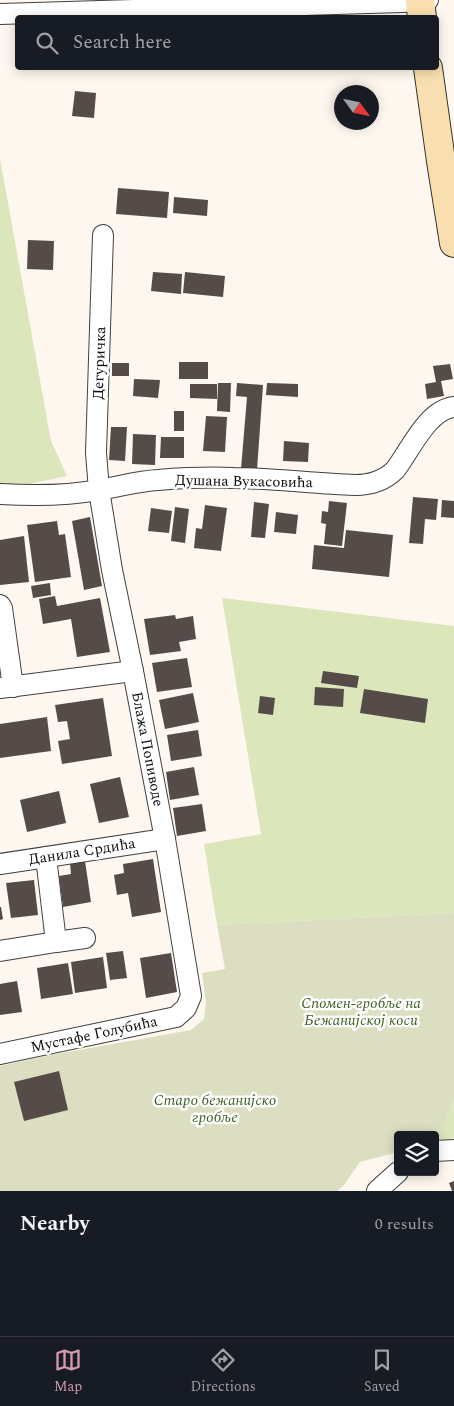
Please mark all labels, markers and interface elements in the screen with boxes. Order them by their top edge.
search box [15,15,439,70]
text: Search here [73,28,172,57]
icon: search [33,29,61,57]
north arrow [334,85,379,130]
street label: Дегуричка [87,325,112,400]
street label: Душана Вукасовића [175,469,314,494]
street label: Блажа Попиводе [125,690,170,808]
street label: Данила Срдића [27,832,138,871]
park label: Спомен-гробље на Бежанијској коси [301,992,421,1032]
street label: Мустафе Голубића [29,1010,160,1059]
park label: Старо бежанијско гробље [154,1089,276,1129]
map controls [394,1131,439,1176]
button: layers [394,1131,439,1176]
text: Nearby [20,1208,90,1240]
text: 0 results [375,1212,434,1236]
tab: Map [54,1346,82,1397]
tab: Directions [190,1346,256,1397]
tab: Saved [364,1346,400,1397]

